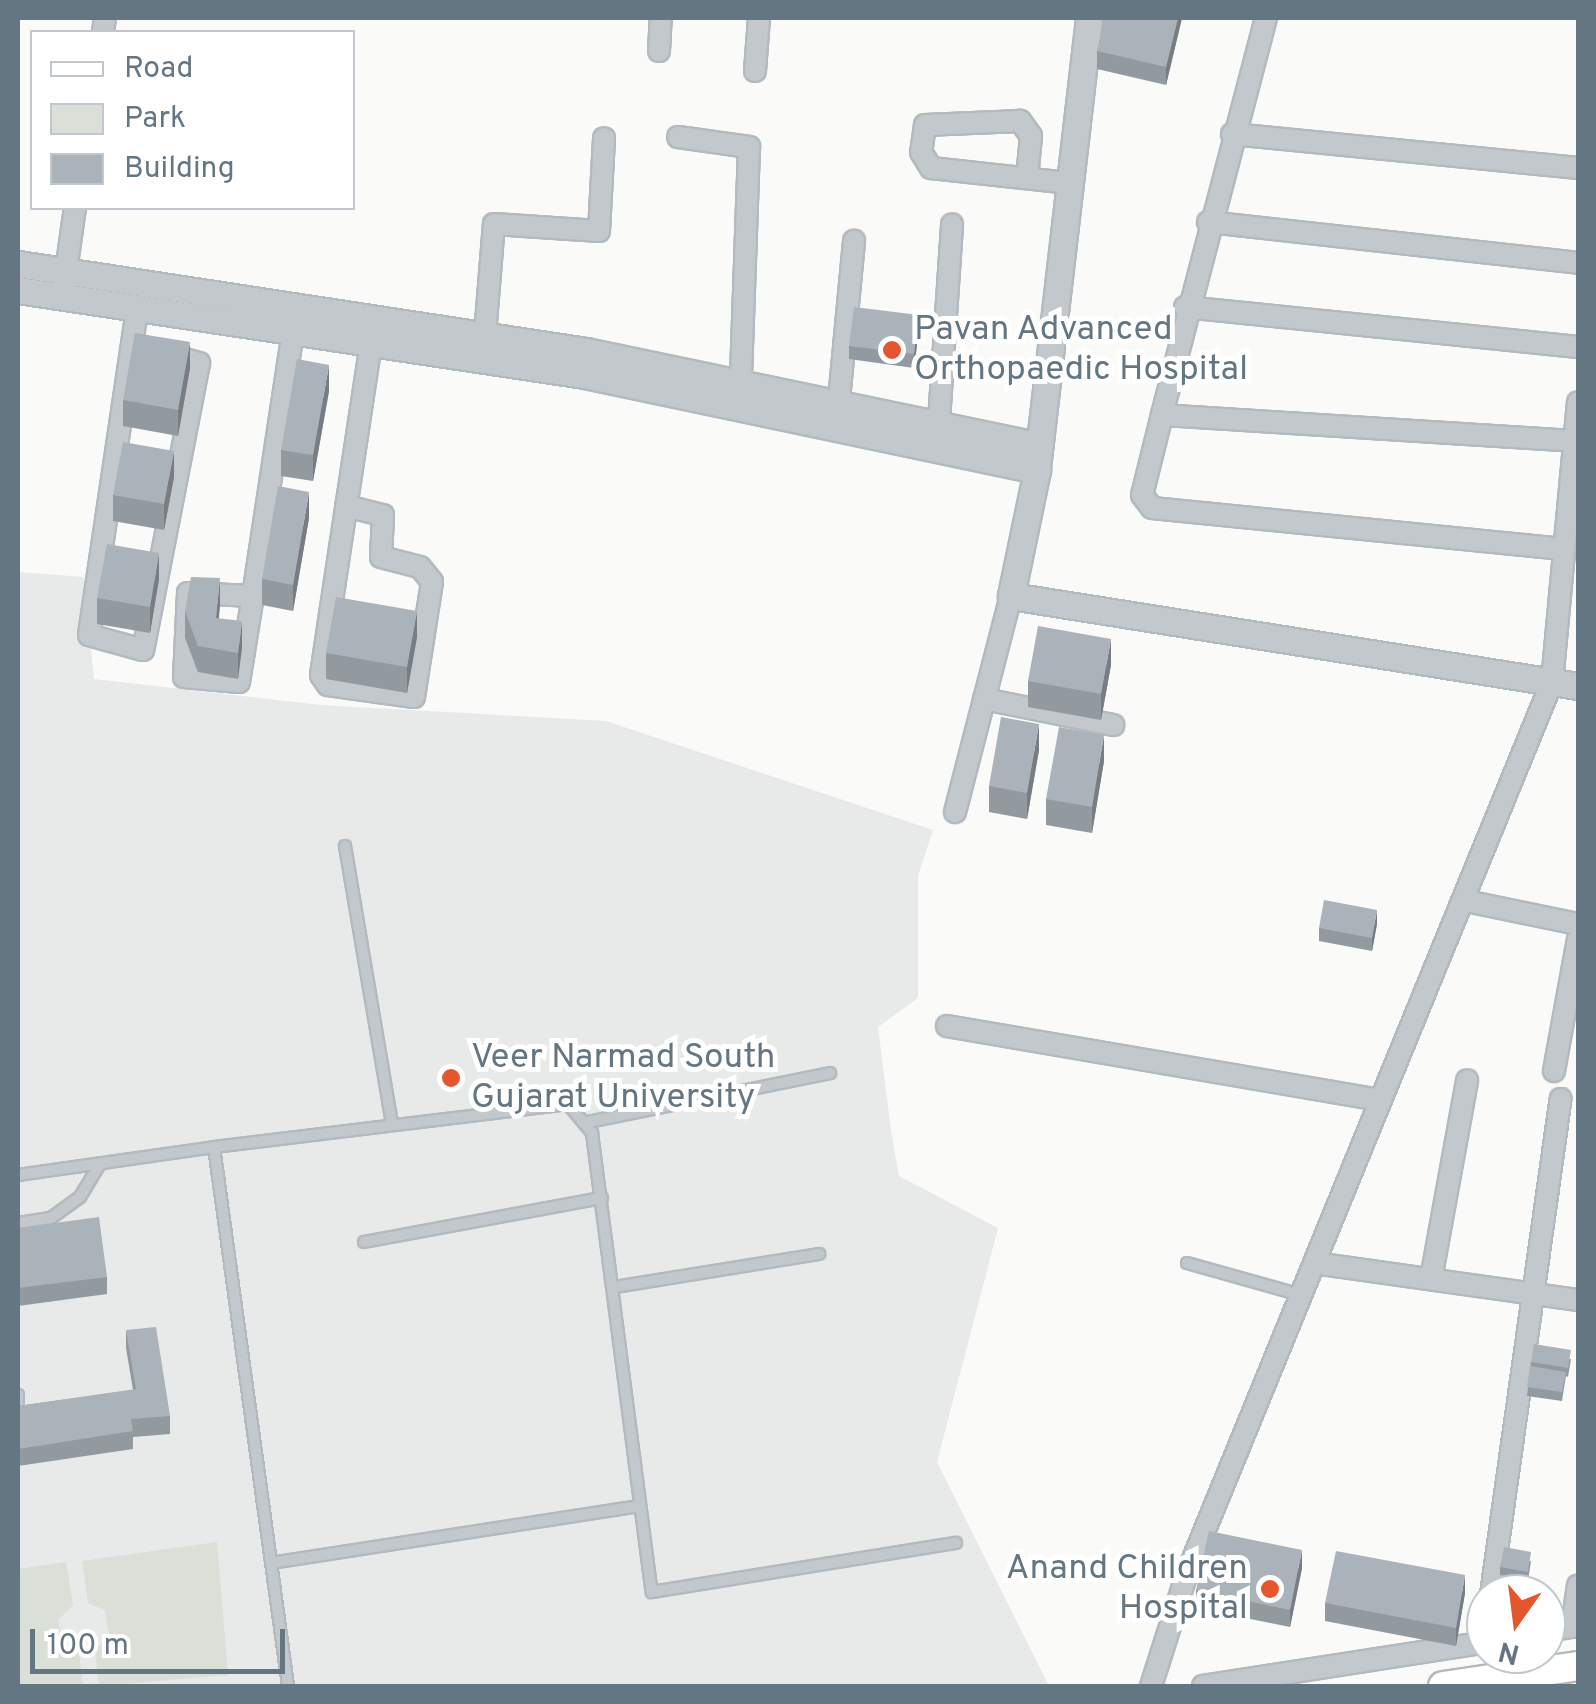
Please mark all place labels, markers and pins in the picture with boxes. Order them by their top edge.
place label: Pavan Advanced Orthopaedic Hospital [914,309,1248,391]
marker: Pavan Advanced Orthopaedic Hospital [879,337,905,363]
place label: Veer Narmad South Gujarat University [471,1037,775,1119]
marker: Veer Narmad South Gujarat University [440,1067,462,1089]
place label: Anand Children Hospital [1006,1548,1248,1630]
marker: Anand Children Hospital [1257,1576,1283,1602]

